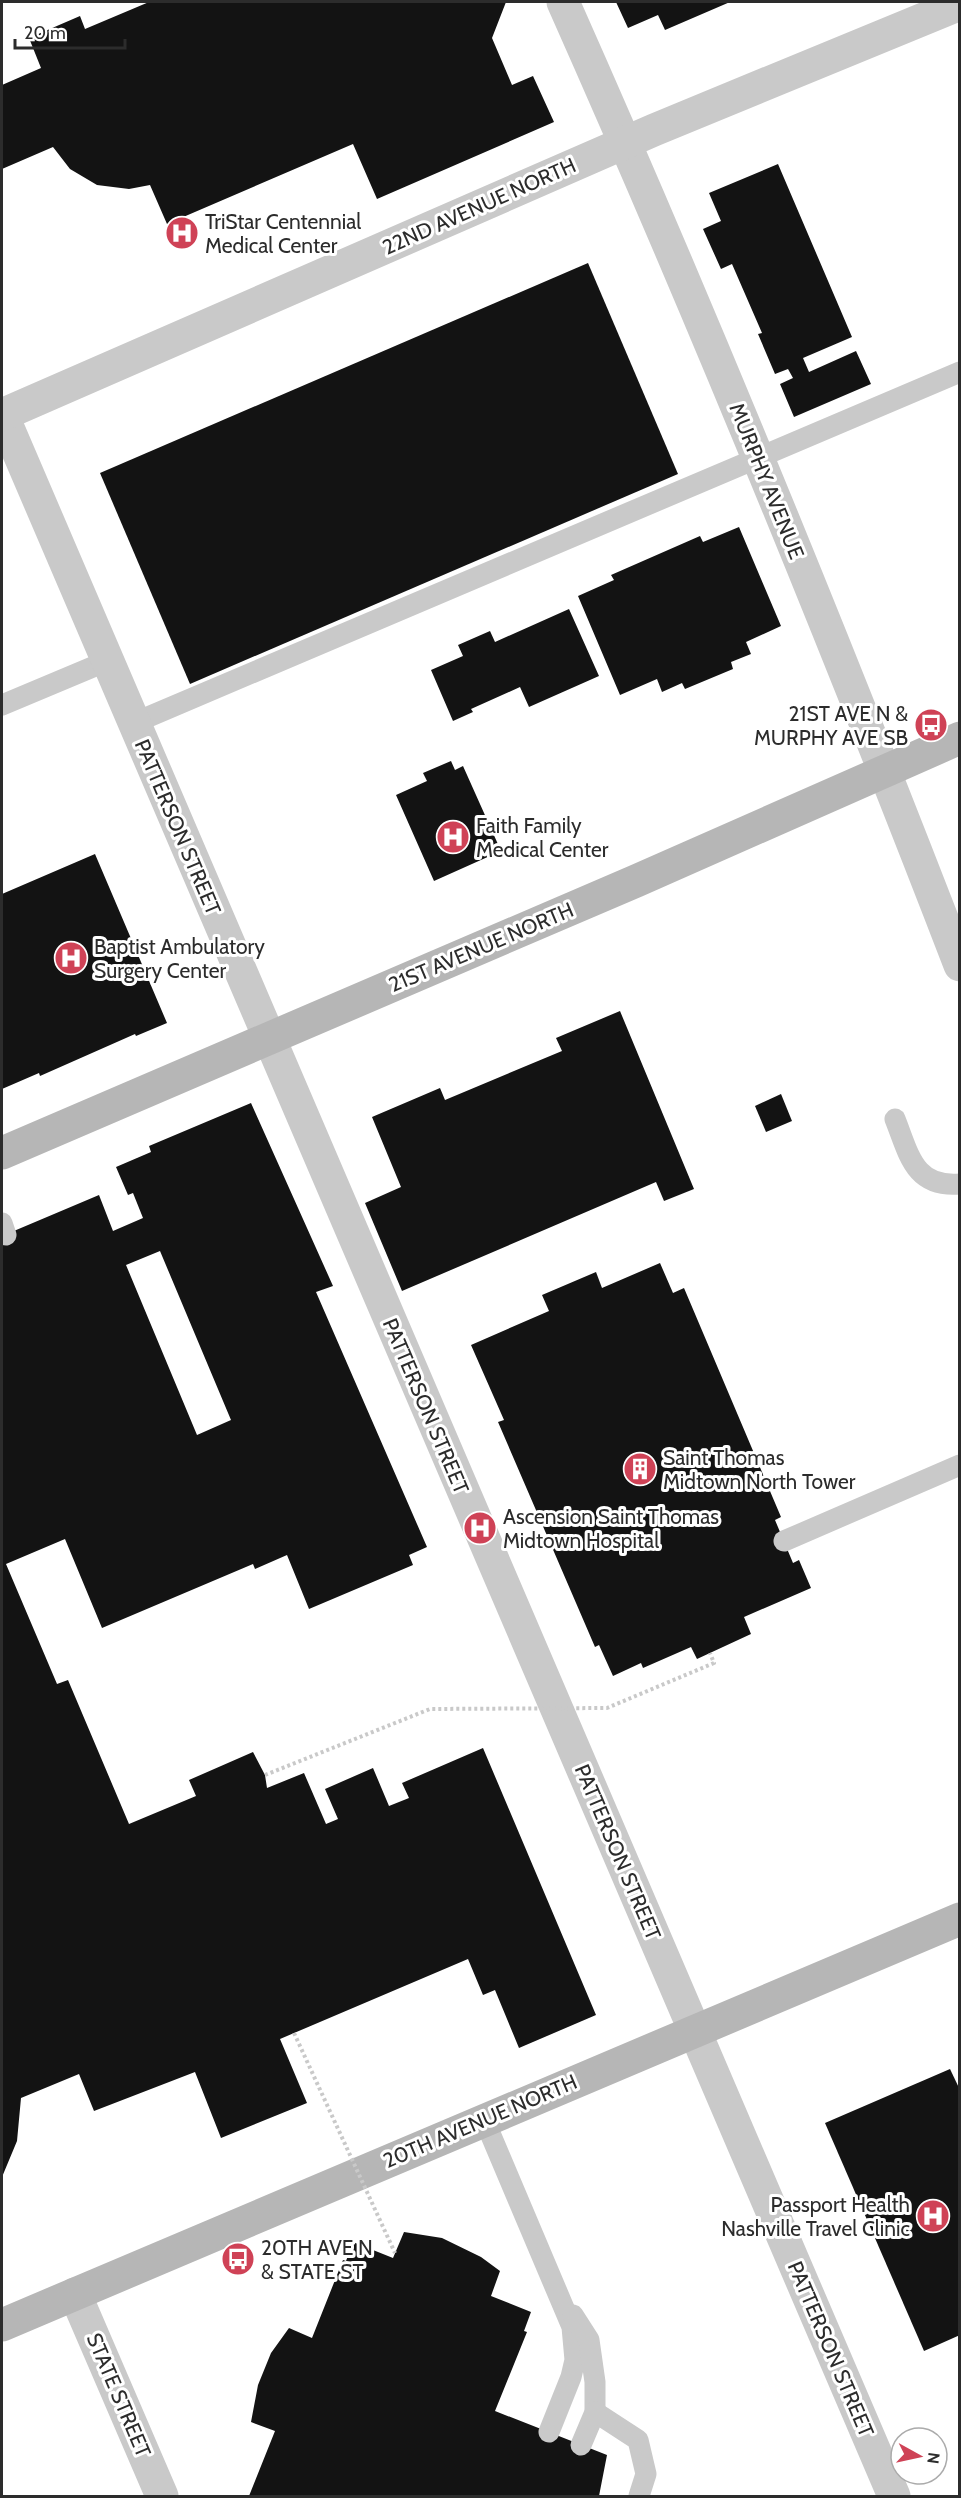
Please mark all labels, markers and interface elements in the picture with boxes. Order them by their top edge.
scale bar [15,12,124,50]
text: 20 m [24,22,66,44]
street label: 22ND AVENUE NORTH [379,152,579,260]
place label: TriStar Centennial Medical Center [205,209,361,258]
hospital icon: TriStar Centennial Medical Center [164,215,200,251]
street label: MURPHY AVENUE [724,399,810,563]
place label: 21ST AVE N & MURPHY AVE SB [754,701,908,750]
bus stop icon: 21ST AVE N & MURPHY AVE SB [913,707,949,743]
street label: PATTERSON STREET [130,736,226,918]
place label: Faith Family Medical Center [476,813,609,862]
hospital icon: Faith Family Medical Center [435,819,471,855]
street label: 21ST AVENUE NORTH [385,897,577,997]
place label: Baptist Ambulatory Surgery Center [94,934,265,983]
hospital icon: Baptist Ambulatory Surgery Center [53,940,89,976]
street label: PATTERSON STREET [378,1315,474,1497]
place label: Saint Thomas Midtown North Tower [663,1445,856,1494]
building icon: Saint Thomas Midtown North Tower [622,1451,658,1487]
place label: Ascension Saint Thomas Midtown Hospital [503,1504,719,1553]
hospital icon: Ascension Saint Thomas Midtown Hospital [462,1510,498,1546]
street label: PATTERSON STREET [570,1761,666,1943]
street label: 20TH AVENUE NORTH [379,2069,581,2173]
place label: Passport Health Nashville Travel Clinic [721,2192,910,2241]
hospital icon: Passport Health Nashville Travel Clinic [915,2198,951,2234]
place label: 20TH AVE N & STATE ST [261,2235,373,2284]
bus stop icon: 20TH AVE N & STATE ST [220,2241,256,2277]
street label: PATTERSON STREET [783,2258,879,2440]
street label: STATE STREET [82,2329,156,2461]
north arrow [889,2426,949,2486]
text: N [923,2451,944,2465]

